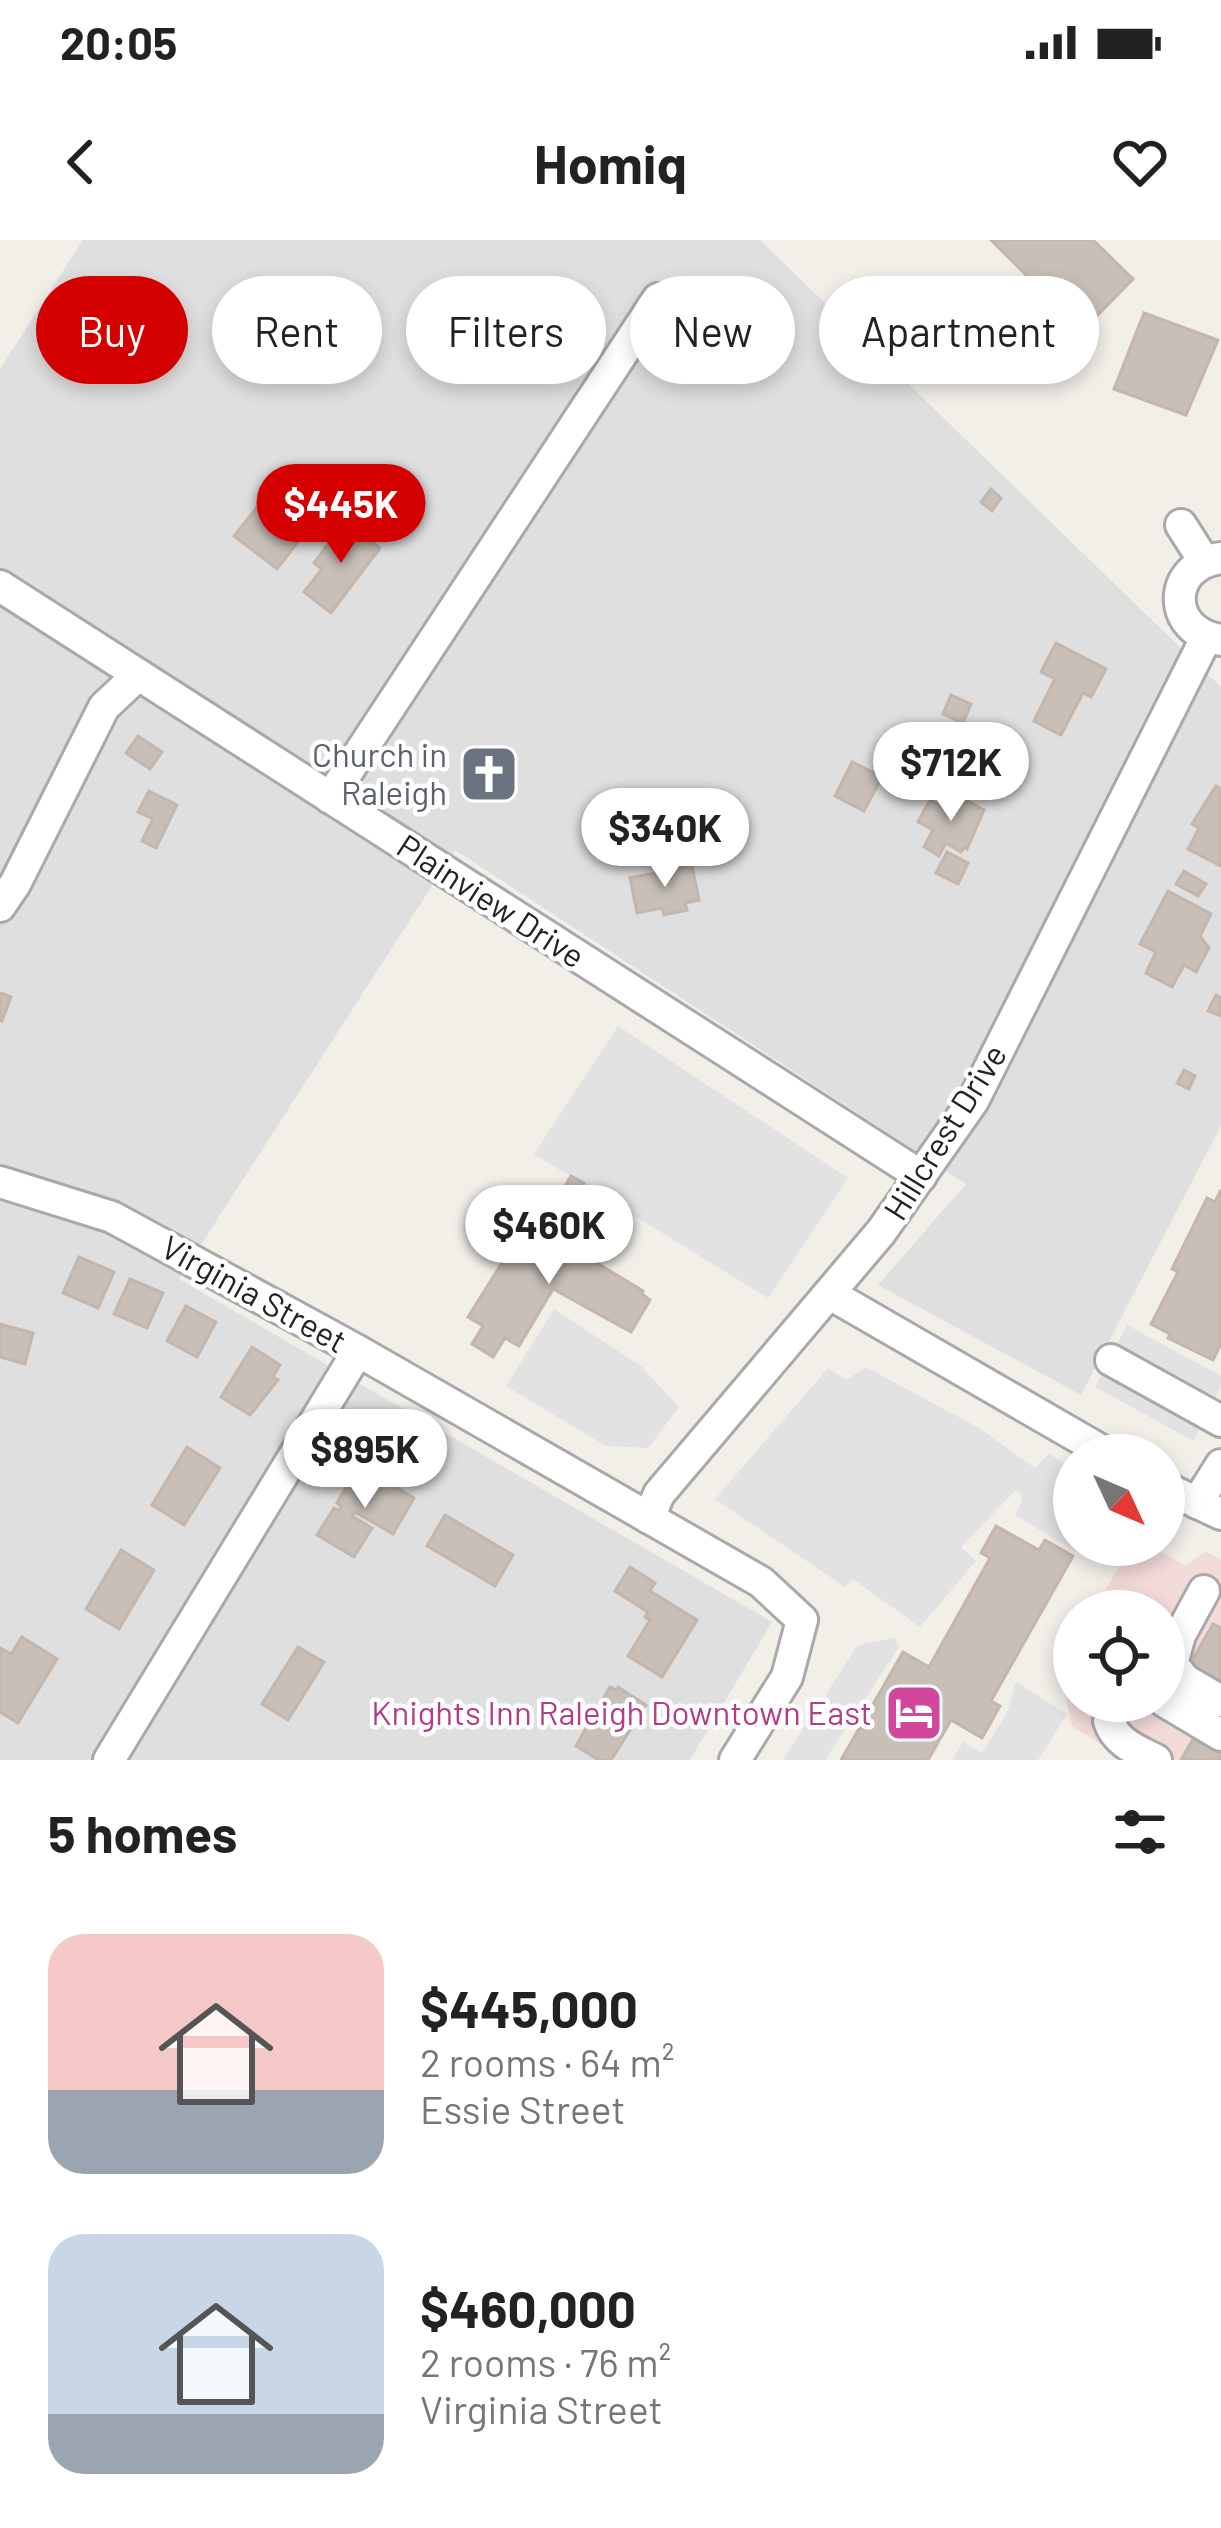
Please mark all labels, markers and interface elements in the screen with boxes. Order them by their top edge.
text: 20:05 [60,15,177,69]
icon: back [48,129,114,195]
icon: heart [1107,129,1173,195]
text: Homiq [534,130,687,195]
chip: Buy [36,276,188,384]
chip: Rent [212,276,382,384]
chip: Filters [406,276,606,384]
chip: New [630,276,795,384]
chip: Apartment [819,276,1099,384]
pin: $445K [257,464,425,566]
text: $445K [284,479,398,526]
pin: $712K [867,722,1035,824]
place label: Church in Raleigh [312,734,447,812]
text: $712K [900,737,1002,784]
church icon: Church in Raleigh [458,743,520,805]
pin: $340K [581,788,749,890]
text: $340K [608,803,722,850]
street label: Plainview Drive [390,825,593,976]
street label: Hillcrest Drive [874,1036,1014,1227]
pin: $460K [465,1185,633,1287]
text: $460K [492,1200,606,1247]
street label: Virginia Street [155,1226,354,1360]
pin: $895K [281,1409,449,1511]
text: $895K [310,1424,420,1471]
north arrow [1053,1434,1185,1566]
map controls [1053,1434,1185,1722]
button: locate [1053,1590,1185,1722]
hotel icon: Knights Inn Raleigh Downtown East [883,1682,945,1744]
place label: Knights Inn Raleigh Downtown East [371,1692,872,1732]
icon: filters [1107,1799,1173,1865]
text: 5 homes [48,1802,237,1863]
text: $445,000 [420,1977,638,2038]
icon: home [144,1982,288,2126]
text: 2 rooms · 64 m² [420,2038,674,2085]
text: Essie Street [420,2085,626,2132]
text: $460,000 [420,2277,636,2338]
icon: home [144,2282,288,2426]
text: 2 rooms · 76 m² [420,2338,671,2385]
text: Virginia Street [420,2385,663,2432]

